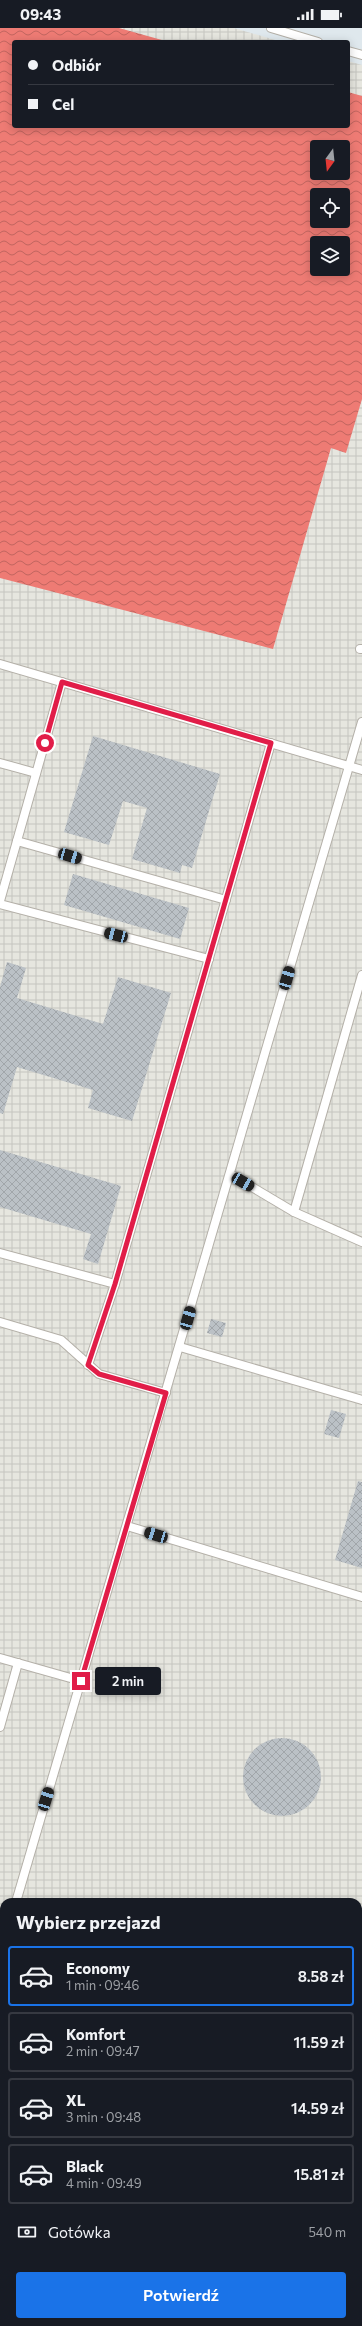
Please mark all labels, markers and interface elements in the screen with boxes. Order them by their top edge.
text: 09:43 [20,5,61,23]
text: Odbiór [52,56,101,74]
text: Cel [52,95,74,113]
north arrow [310,140,350,180]
map controls [310,140,350,276]
button: locate [310,188,350,228]
button: layers [310,236,350,276]
route start [36,734,54,752]
car [57,847,83,865]
car [103,926,129,944]
car [278,965,296,991]
car [230,1171,256,1193]
car [179,1305,197,1331]
car [143,1526,169,1544]
callout: 2 min [95,1667,161,1695]
route end [72,1672,90,1690]
text: 2 min [112,1673,144,1689]
car [37,1786,55,1812]
text: Wybierz przejazd [16,1911,160,1933]
icon: car [18,1958,54,1994]
text: Economy [66,1959,130,1977]
text: 8.58 zł [298,1967,344,1985]
text: 1 min · 09:46 [66,1977,139,1993]
icon: car [18,2024,54,2060]
text: Komfort [66,2025,125,2043]
text: 11.59 zł [293,2033,344,2051]
text: 2 min · 09:47 [66,2043,140,2059]
icon: car [18,2090,54,2126]
text: XL [66,2091,85,2109]
text: 14.59 zł [291,2099,344,2117]
text: 3 min · 09:48 [66,2109,141,2125]
icon: car [18,2156,54,2192]
text: Black [66,2157,104,2175]
text: 15.81 zł [294,2165,344,2183]
text: 4 min · 09:49 [66,2175,142,2191]
icon: cash [16,2221,38,2243]
text: Gotówka [48,2223,111,2241]
text: 540 m [308,2224,346,2240]
button: Potwierdź [16,2272,346,2318]

